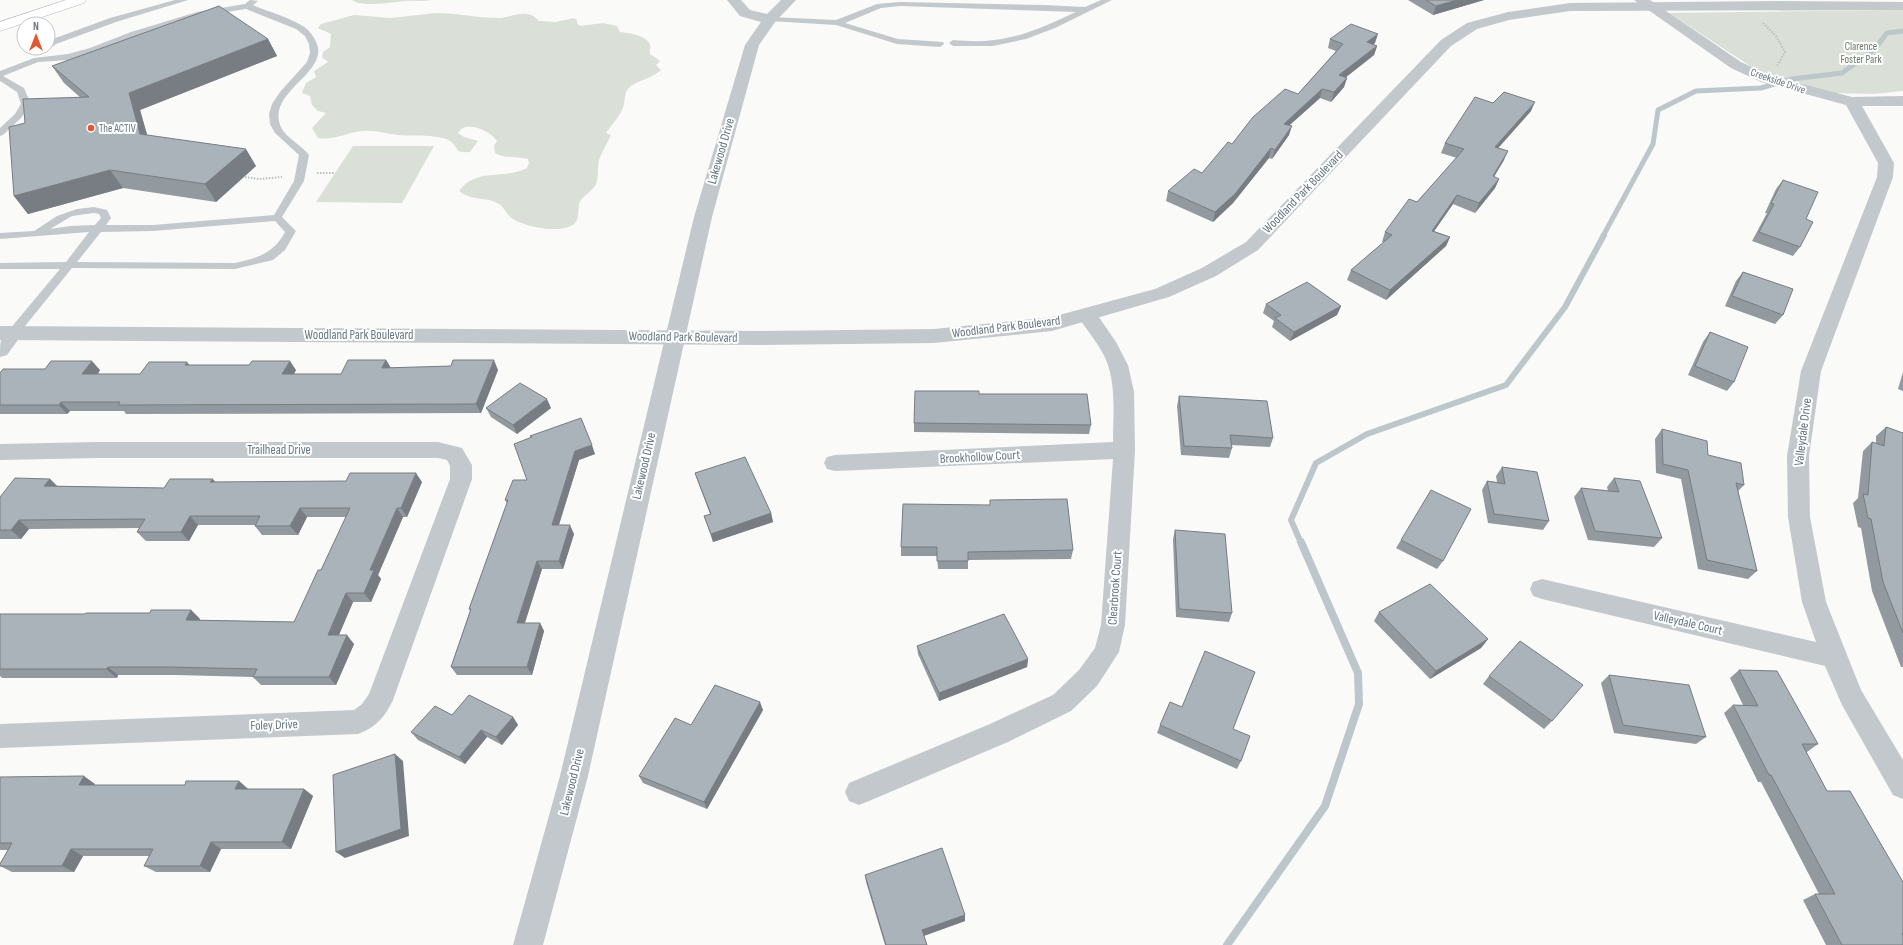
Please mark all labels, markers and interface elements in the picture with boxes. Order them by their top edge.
north arrow [16,16,56,56]
text: N [33,20,39,33]
park label: Clarence Foster Park [1840,40,1882,66]
street label: Creekside Drive [1749,66,1807,96]
street label: Lakewood Drive [704,116,738,186]
place label: The ACTIV [99,122,136,135]
marker: The ACTIV [86,123,96,133]
street label: Woodland Park Boulevard [1259,147,1347,237]
street label: Woodland Park Boulevard [951,312,1061,342]
street label: Woodland Park Boulevard [305,327,413,343]
street label: Woodland Park Boulevard [628,328,738,346]
street label: Valleydale Drive [1791,397,1815,467]
street label: Lakewood Drive [629,431,659,501]
street label: Trailhead Drive [247,442,311,458]
street label: Brookhollow Court [939,447,1021,467]
street label: Clearbrook Court [1104,550,1126,626]
street label: Valleydale Court [1652,607,1724,639]
street label: Foley Drive [250,716,298,734]
street label: Lakewood Drive [556,747,588,817]

